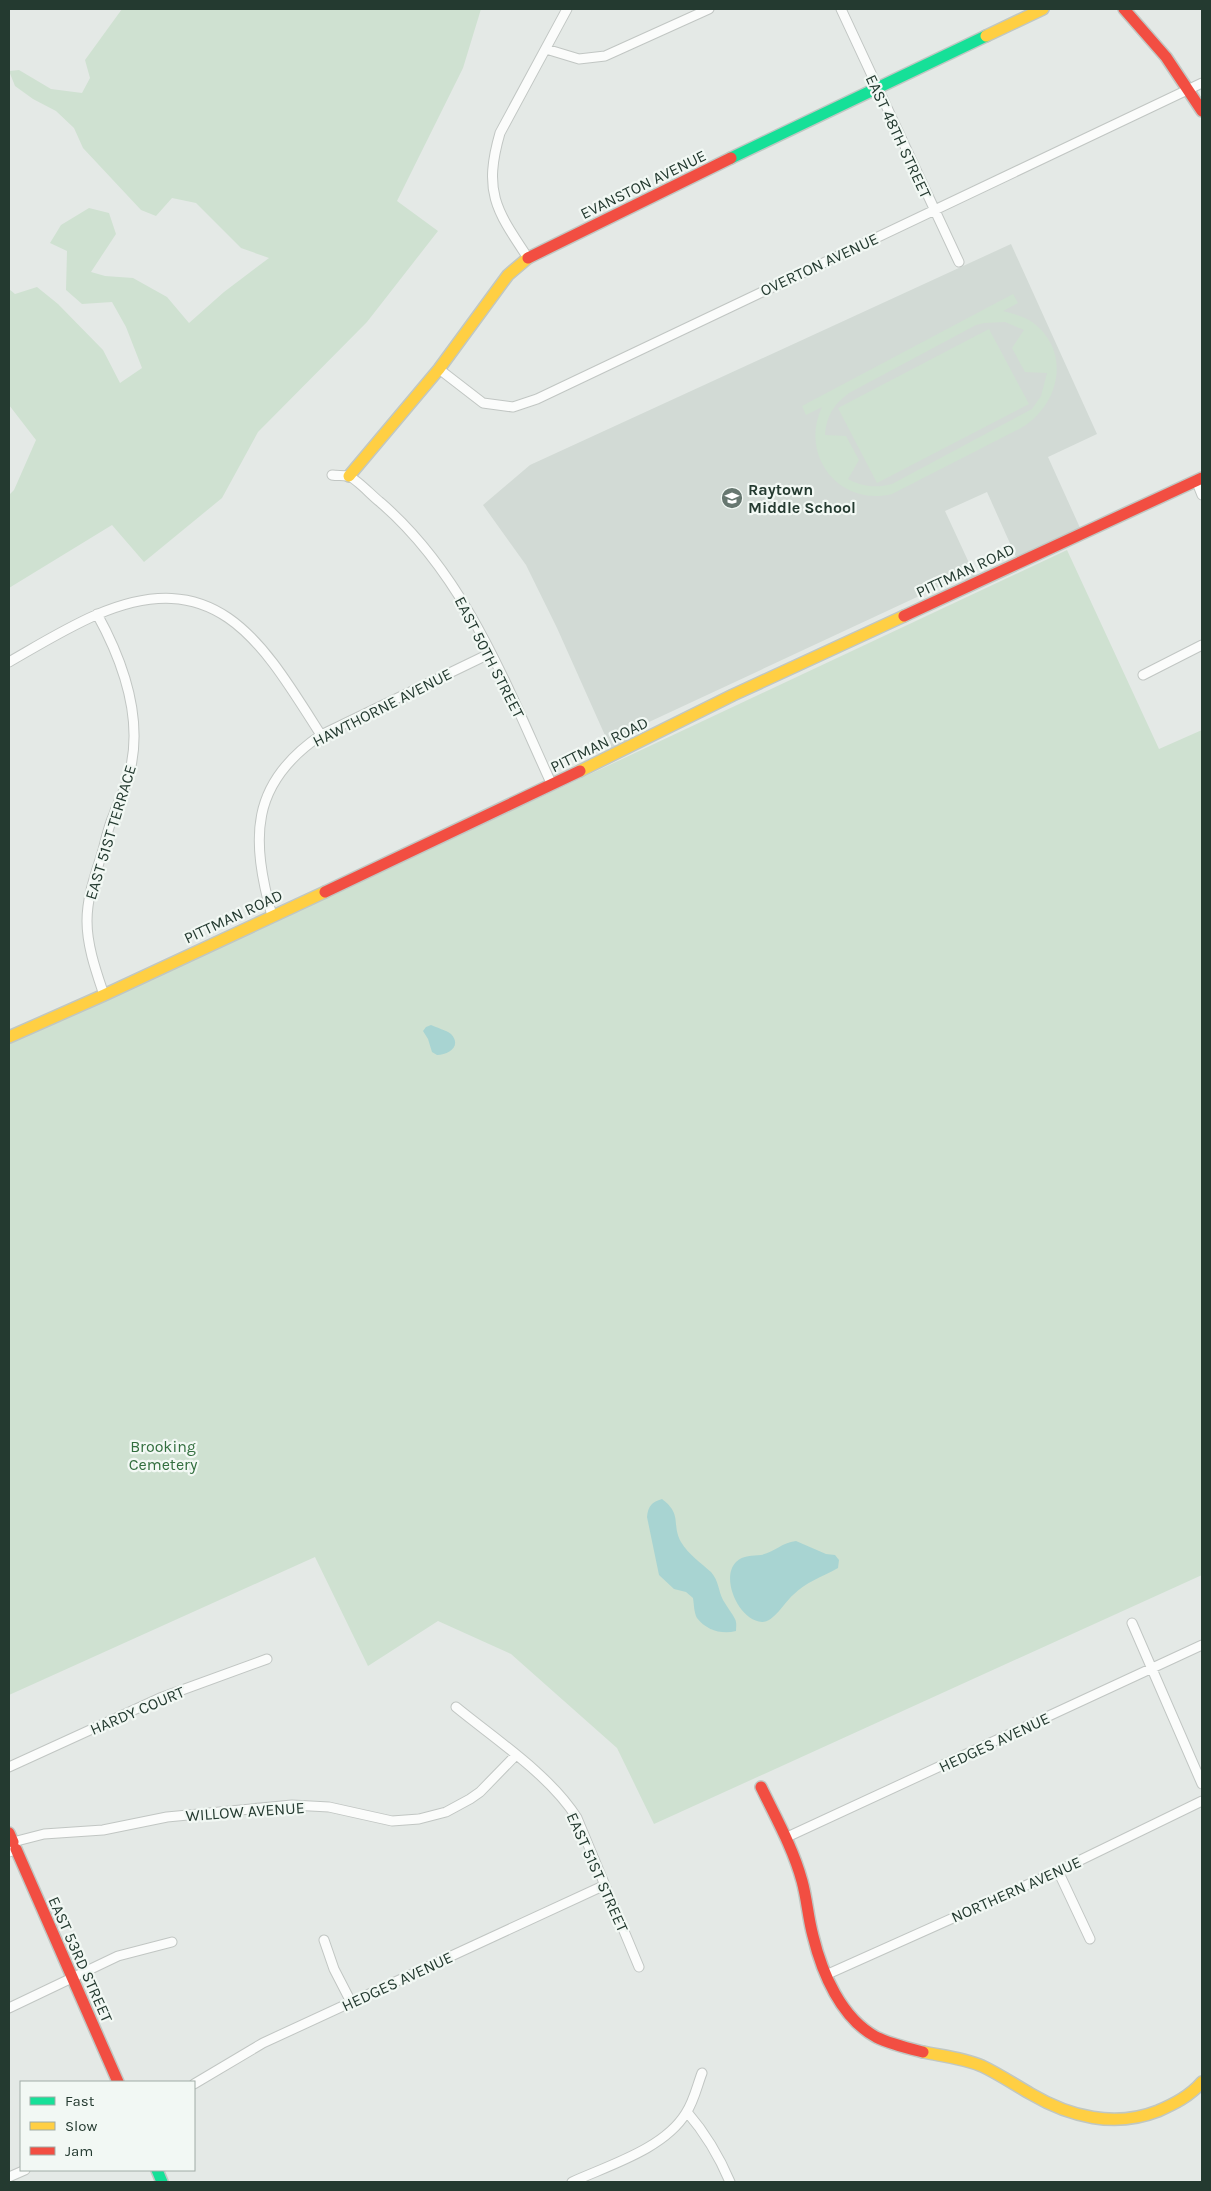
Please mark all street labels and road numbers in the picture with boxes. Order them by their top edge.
street label: EAST 48TH STREET [862,71,936,201]
street label: EVANSTON AVENUE [577,146,709,223]
street label: OVERTON AVENUE [757,229,881,300]
street label: PITTMAN ROAD [913,539,1018,602]
street label: EAST 50TH STREET [451,593,528,721]
street label: HAWTHORNE AVENUE [310,664,455,751]
street label: PITTMAN ROAD [547,713,651,776]
street label: EAST 51ST TERRACE [81,762,140,902]
street label: PITTMAN ROAD [181,885,286,948]
street label: HARDY COURT [87,1682,187,1739]
street label: HEDGES AVENUE [936,1708,1053,1776]
street label: WILLOW AVENUE [185,1798,305,1825]
street label: EAST 51ST STREET [563,1809,632,1935]
street label: NORTHERN AVENUE [948,1852,1084,1927]
street label: EAST 53RD STREET [44,1893,117,2025]
street label: HEDGES AVENUE [339,1947,456,2015]

